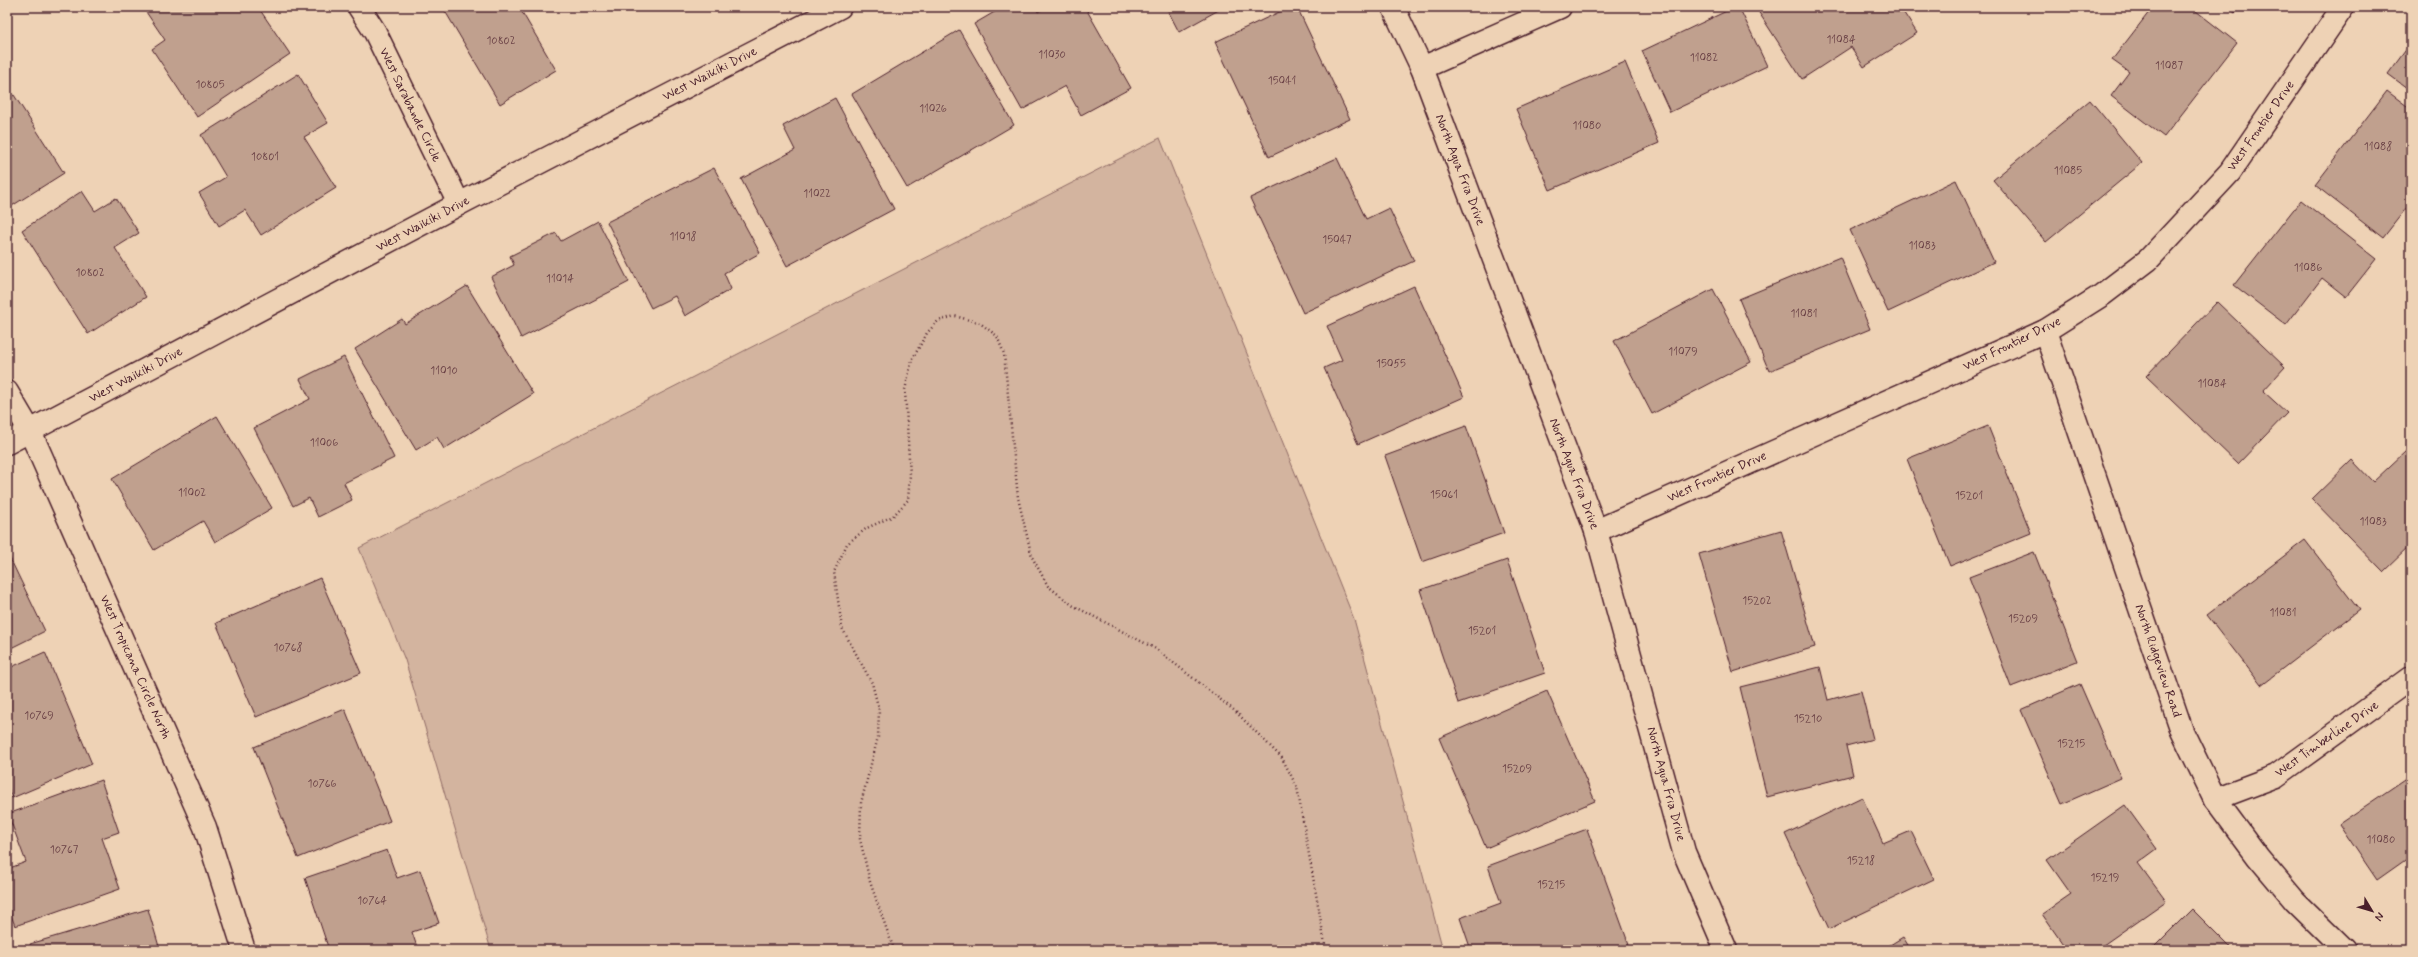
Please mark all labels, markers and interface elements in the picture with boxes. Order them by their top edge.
house number: 11084 [1826,33,1856,47]
house number: 10802 [486,34,516,48]
street label: West Waikiki Drive [660,43,760,105]
street label: West Sarabande Circle [375,45,445,165]
house number: 11030 [1038,48,1066,62]
house number: 11082 [1690,51,1718,65]
house number: 11087 [2155,59,2183,73]
house number: 15041 [1268,74,1296,88]
street label: West Frontier Drive [2223,77,2299,175]
house number: 10805 [195,78,225,92]
house number: 11026 [919,102,947,116]
street label: North Agua Fria Drive [1431,112,1489,228]
house number: 11080 [1573,119,1601,133]
house number: 11088 [2364,140,2392,154]
house number: 10801 [251,150,279,164]
house number: 11085 [2054,164,2082,178]
house number: 11022 [803,187,831,201]
street label: West Waikiki Drive [373,192,473,256]
house number: 11018 [669,230,697,244]
house number: 15047 [1322,233,1352,247]
house number: 11083 [1908,239,1936,253]
house number: 11086 [2294,261,2322,275]
house number: 10802 [75,266,105,280]
house number: 11014 [546,272,574,286]
house number: 11081 [1790,307,1818,321]
street label: West Frontier Drive [1960,313,2064,375]
street label: West Waikiki Drive [86,343,186,407]
house number: 11079 [1668,345,1698,359]
house number: 15055 [1376,357,1406,371]
house number: 11010 [430,364,458,378]
house number: 11084 [2197,377,2227,391]
street label: North Agua Fria Drive [1545,416,1603,532]
house number: 11006 [310,436,338,450]
street label: West Frontier Drive [1665,447,1769,507]
house number: 11002 [178,486,206,500]
house number: 15061 [1430,488,1458,502]
house number: 15201 [1955,489,1983,503]
house number: 11083 [2359,515,2387,529]
street label: West Tropicana Circle North [96,592,174,742]
house number: 15202 [1742,594,1772,608]
street label: North Ridgeview Road [2130,602,2185,720]
house number: 11081 [2269,606,2297,620]
house number: 15209 [2008,612,2038,626]
house number: 15201 [1468,624,1496,638]
house number: 10768 [273,641,303,655]
street label: West Timberline Drive [2272,697,2382,781]
house number: 10769 [24,709,54,723]
house number: 15210 [1794,712,1822,726]
street label: North Agua Fria Drive [1643,725,1689,843]
house number: 15215 [2057,737,2085,751]
house number: 15209 [1502,762,1532,776]
house number: 10766 [307,777,337,791]
house number: 11080 [2367,833,2395,847]
house number: 10767 [50,843,79,857]
house number: 15218 [1847,854,1875,868]
house number: 15219 [2091,871,2119,885]
house number: 15215 [1537,878,1565,892]
north arrow [2352,891,2392,931]
house number: 10764 [357,894,387,908]
text: N [2371,909,2387,924]

